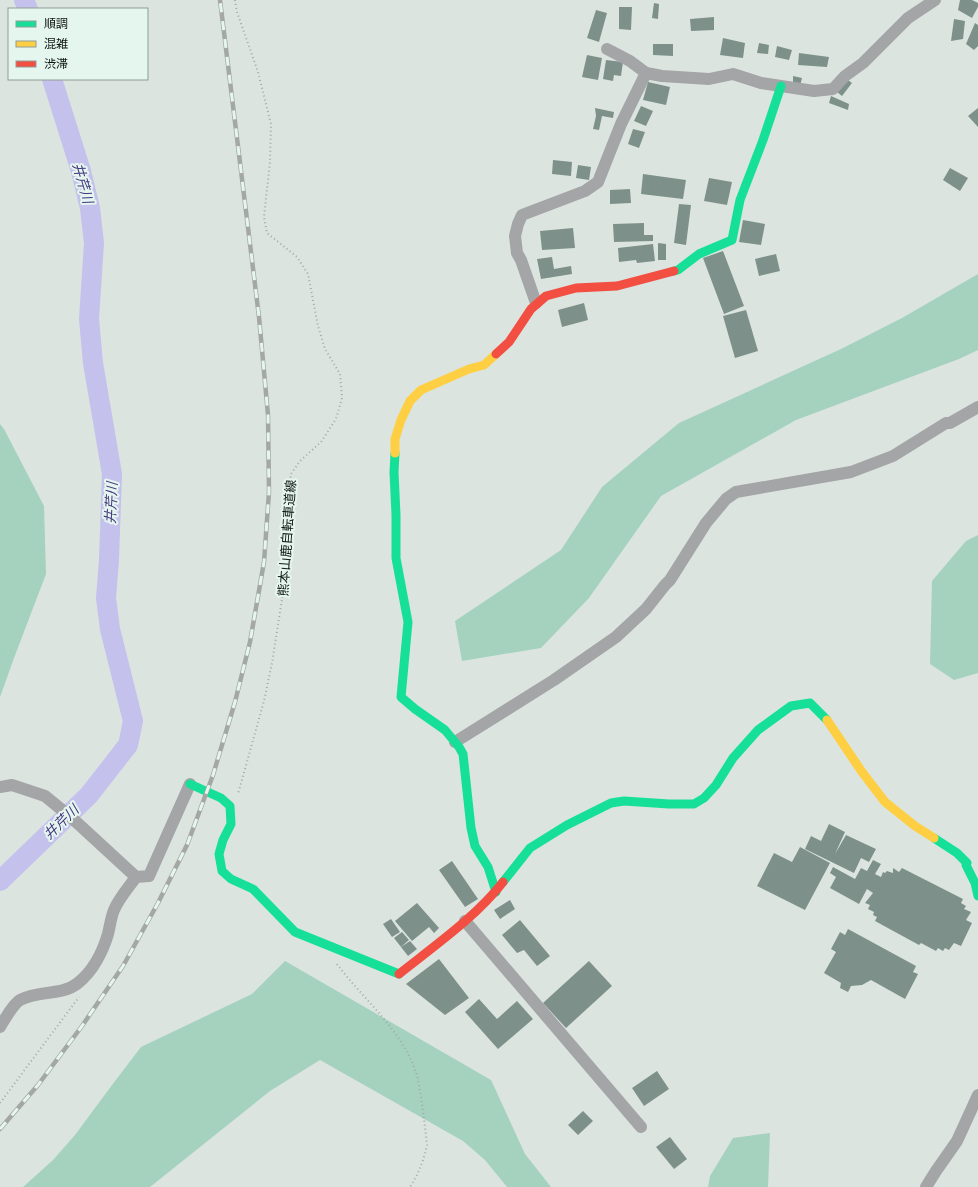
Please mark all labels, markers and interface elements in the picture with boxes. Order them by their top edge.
legend [8,8,148,80]
text: 順調 [44,17,68,31]
text: 混雑 [44,37,68,51]
text: 渋滞 [44,57,68,71]
water label: 井芹川 [70,161,97,207]
street label: 熊本山鹿自転車道線 [275,479,299,597]
water label: 井芹川 [102,480,120,524]
water label: 井芹川 [40,800,83,842]

